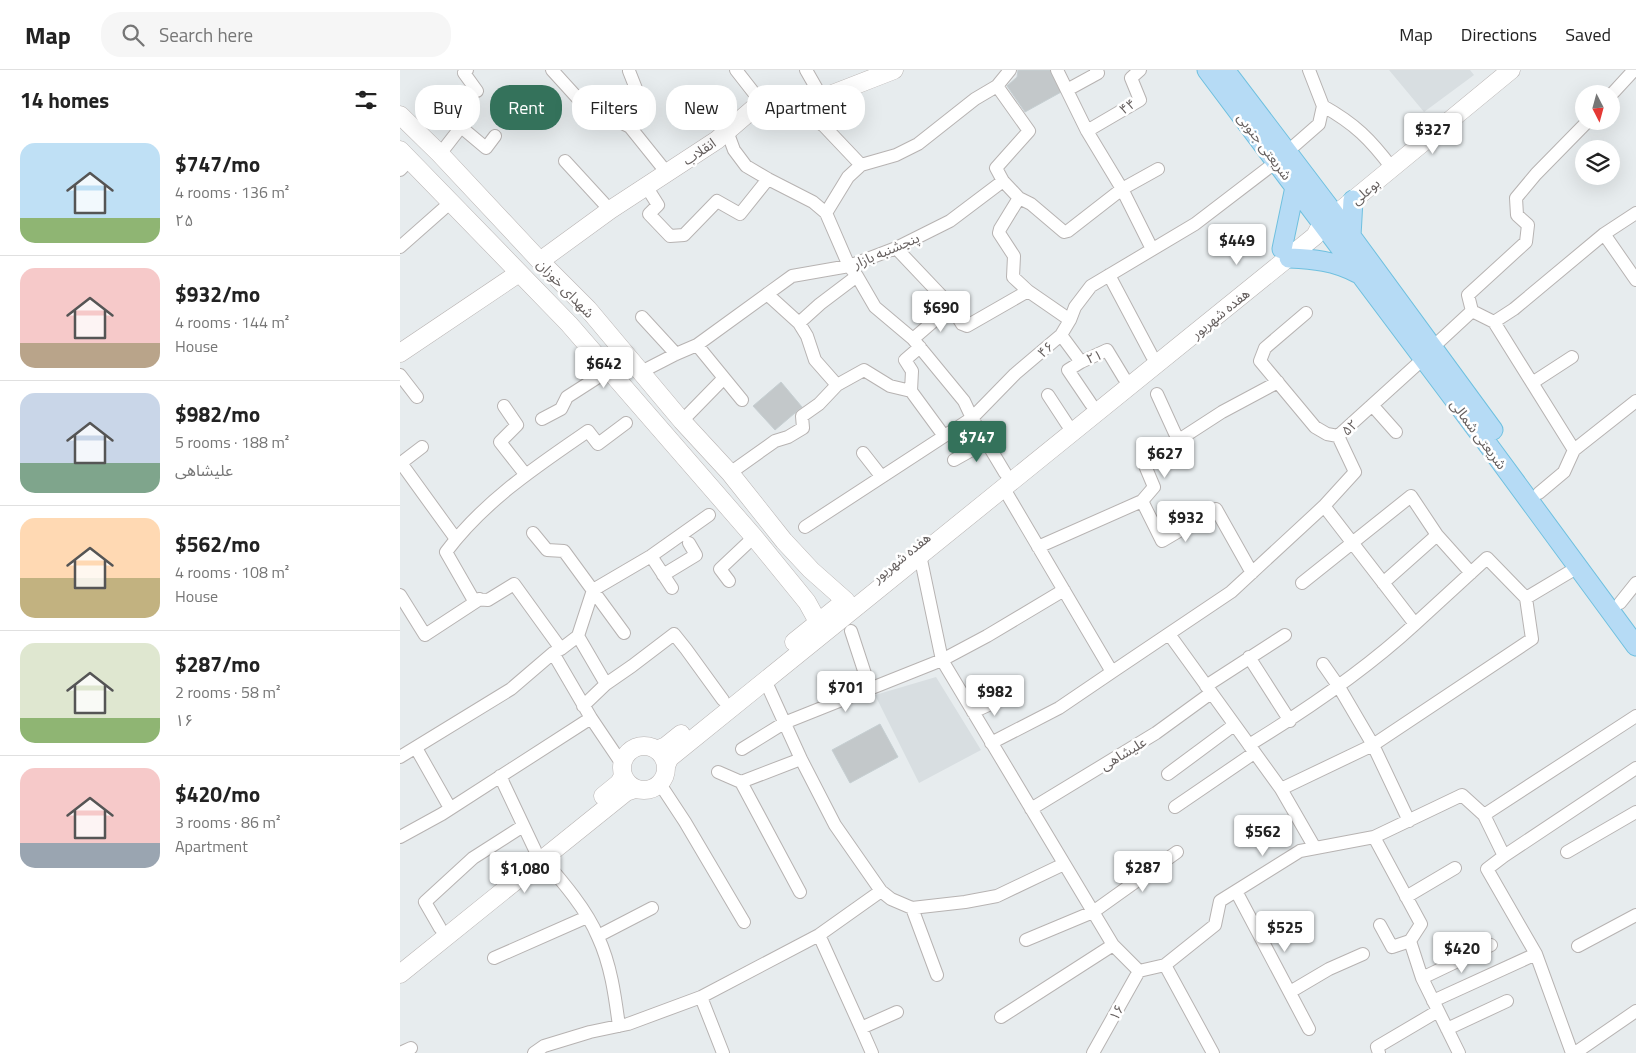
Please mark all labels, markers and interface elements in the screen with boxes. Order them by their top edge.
search box [101,12,451,57]
text: Map [25,17,71,53]
text: Search here [159,20,253,49]
icon: search [119,21,147,49]
text: Map [1399,21,1433,48]
text: Directions [1461,21,1537,48]
text: Saved [1565,21,1611,48]
text: 14 homes [20,84,109,116]
chip: Buy [415,85,480,130]
chip: Rent [490,85,562,130]
chip: Filters [572,85,656,130]
chip: New [666,85,737,130]
chip: Apartment [747,85,865,130]
north arrow [1575,85,1620,130]
map controls [1575,85,1620,185]
icon: filters [352,86,380,114]
street label: ۴۴ [1114,93,1140,119]
street label: شریعتی جنوبی [1233,108,1297,184]
pin: $327 [1403,112,1463,155]
text: $327 [1415,117,1451,141]
street label: انقلاب [678,132,720,170]
button: layers [1575,140,1620,185]
text: $747/mo [175,148,260,180]
icon: home [60,163,120,223]
street label: بوعلی [1346,173,1384,209]
text: 4 rooms · 136 m² [175,180,289,204]
text: ۲۵ [175,208,193,232]
pin: $449 [1207,224,1267,266]
street label: پنجشنبه بازار [849,227,923,274]
text: $449 [1219,228,1255,252]
street label: شهدای خوزان [532,254,600,322]
text: $932/mo [175,278,260,310]
street label: هفده شهریور [1185,283,1254,344]
icon: home [60,288,120,348]
pin: $690 [911,290,971,333]
text: $690 [923,295,959,319]
text: 4 rooms · 144 m² [175,310,289,334]
text: House [175,334,218,358]
street label: ۴۶ [1032,336,1058,362]
street label: ۲۱ [1083,343,1105,369]
pin: $642 [574,346,634,389]
text: $642 [586,351,622,375]
street label: شریعتی شمالی [1446,394,1512,474]
text: $982/mo [175,398,260,430]
icon: home [60,413,120,473]
street label: ۵۲ [1336,414,1362,440]
pin: $747 [947,420,1007,463]
text: $747 [959,425,995,449]
text: 5 rooms · 188 m² [175,430,289,454]
pin: $627 [1135,436,1195,479]
text: $627 [1147,441,1183,465]
text: علیشاهی [175,458,233,482]
pin: $932 [1156,500,1216,543]
text: $932 [1168,505,1204,529]
street label: هفده شهریور [866,527,935,588]
text: $562/mo [175,528,260,560]
icon: home [60,538,120,598]
text: 4 rooms · 108 m² [175,560,289,584]
text: House [175,584,218,608]
text: $287/mo [175,648,260,680]
icon: home [60,663,120,723]
pin: $701 [816,670,876,713]
pin: $982 [965,674,1025,717]
text: $701 [828,675,864,699]
text: $982 [977,679,1013,703]
text: 2 rooms · 58 m² [175,680,280,704]
text: ۱۶ [175,708,193,732]
street label: علیشاهی [1096,731,1150,775]
text: $420/mo [175,778,260,810]
icon: home [60,788,120,848]
text: 3 rooms · 86 m² [175,810,280,834]
pin: $562 [1233,814,1293,857]
text: $562 [1245,819,1281,843]
text: Apartment [175,834,248,858]
pin: $287 [1113,850,1173,893]
pin: $1,080 [484,852,566,894]
text: $287 [1125,855,1161,879]
text: $1,080 [500,856,550,880]
pin: $525 [1255,910,1315,953]
text: $525 [1267,915,1303,939]
pin: $420 [1432,932,1492,974]
text: $420 [1444,936,1480,960]
street label: ۱۶ [1103,1000,1129,1024]

